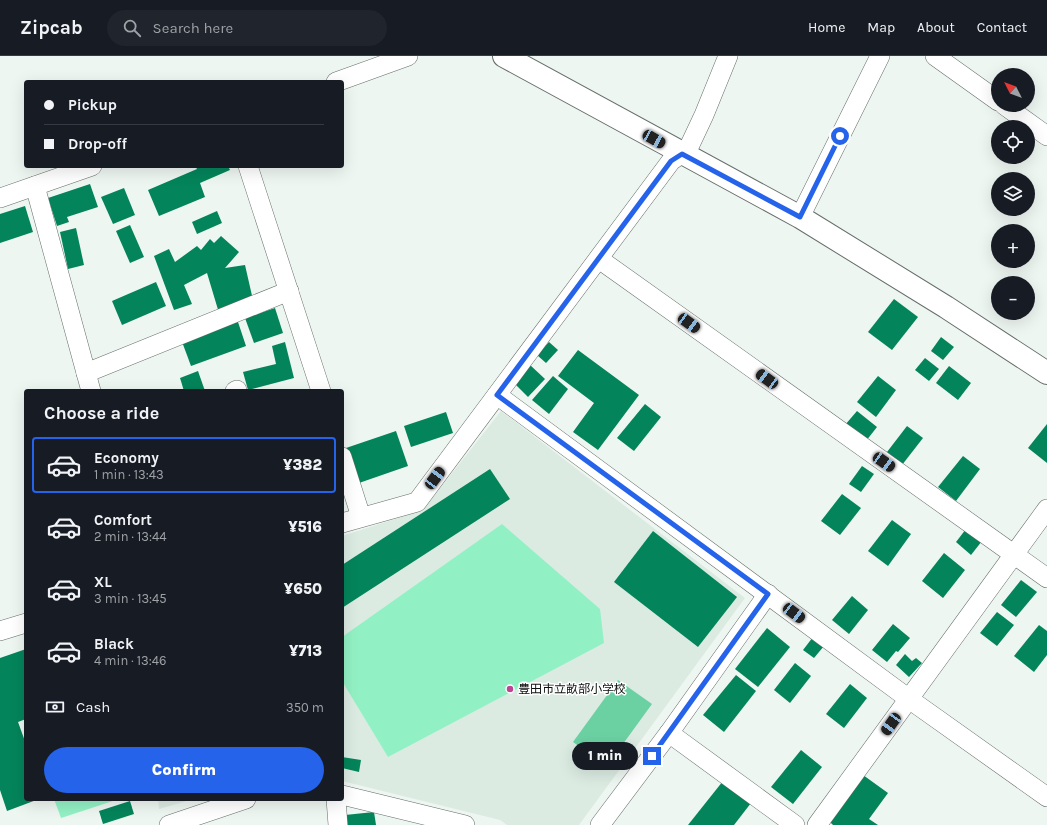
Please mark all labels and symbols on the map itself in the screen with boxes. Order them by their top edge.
north arrow [991,68,1035,112]
route start [831,127,849,145]
car [641,128,667,150]
car [676,311,702,335]
car [754,367,780,391]
car [871,450,897,474]
car [423,465,447,491]
car [781,601,807,625]
place label: 豊田市立畝部小学校 [518,682,626,696]
marker: 豊田市立畝部小学校 [505,684,515,694]
car [879,711,903,737]
callout: 1 min [572,742,638,770]
route end [643,747,661,765]

